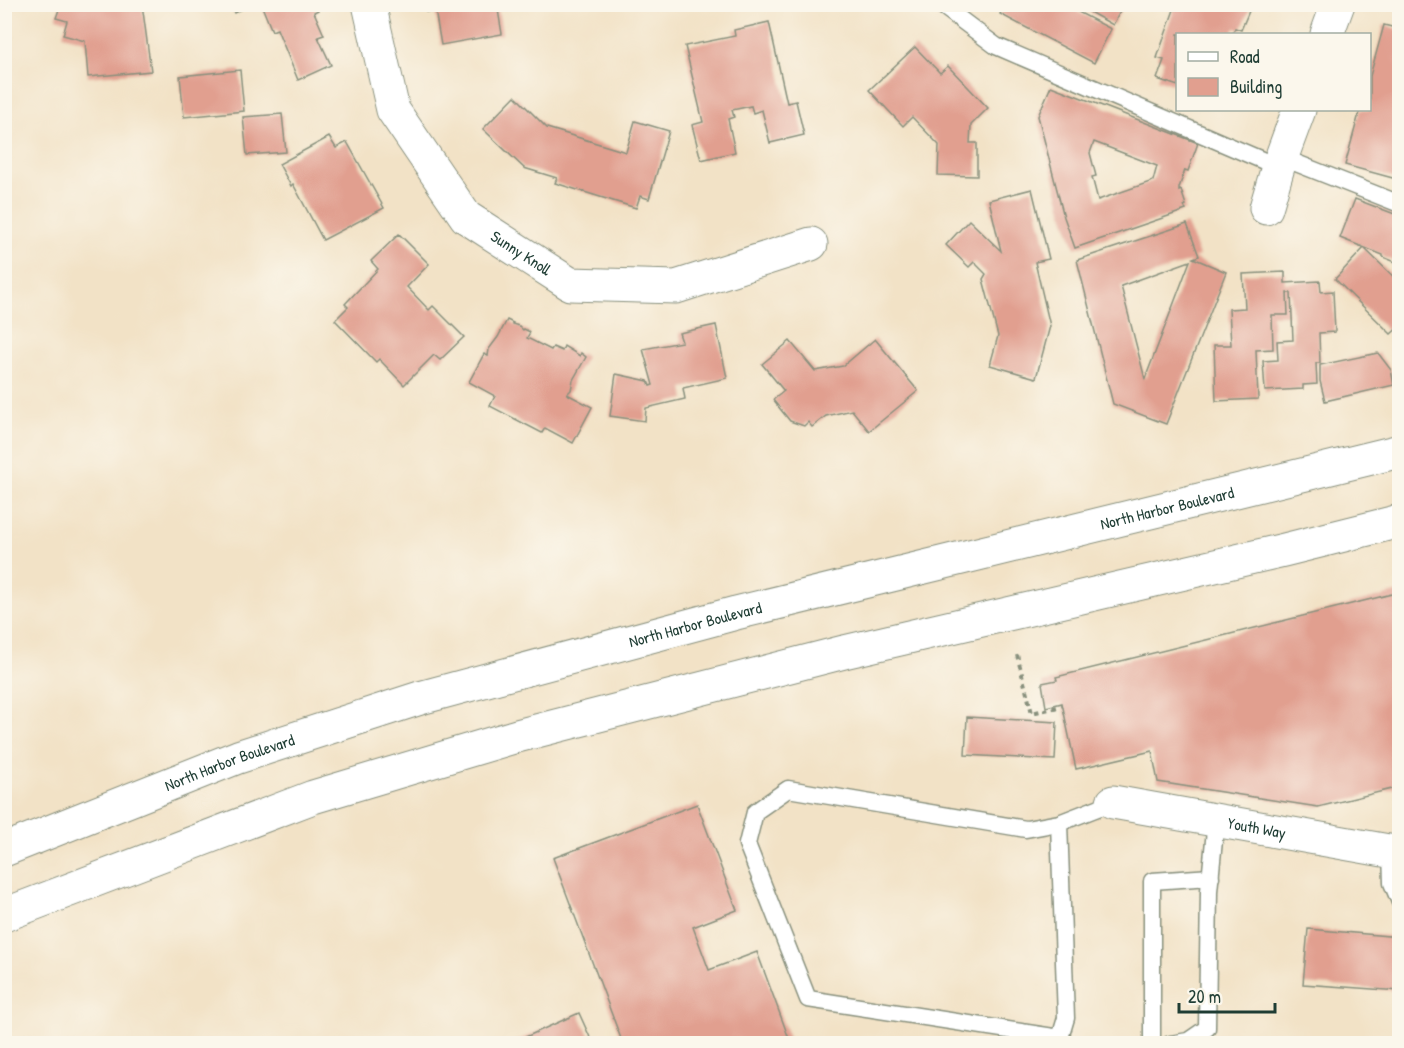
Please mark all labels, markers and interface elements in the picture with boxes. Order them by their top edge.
legend [1176,33,1371,111]
text: Road [1230,44,1260,69]
text: Building [1230,74,1282,99]
street label: Sunny Knoll [487,225,556,280]
street label: North Harbor Boulevard [1098,481,1236,535]
street label: North Harbor Boulevard [626,596,764,652]
street label: North Harbor Boulevard [161,728,297,796]
street label: Youth Way [1226,812,1288,844]
scale bar [1179,976,1275,1014]
text: 20 m [1188,984,1221,1009]

